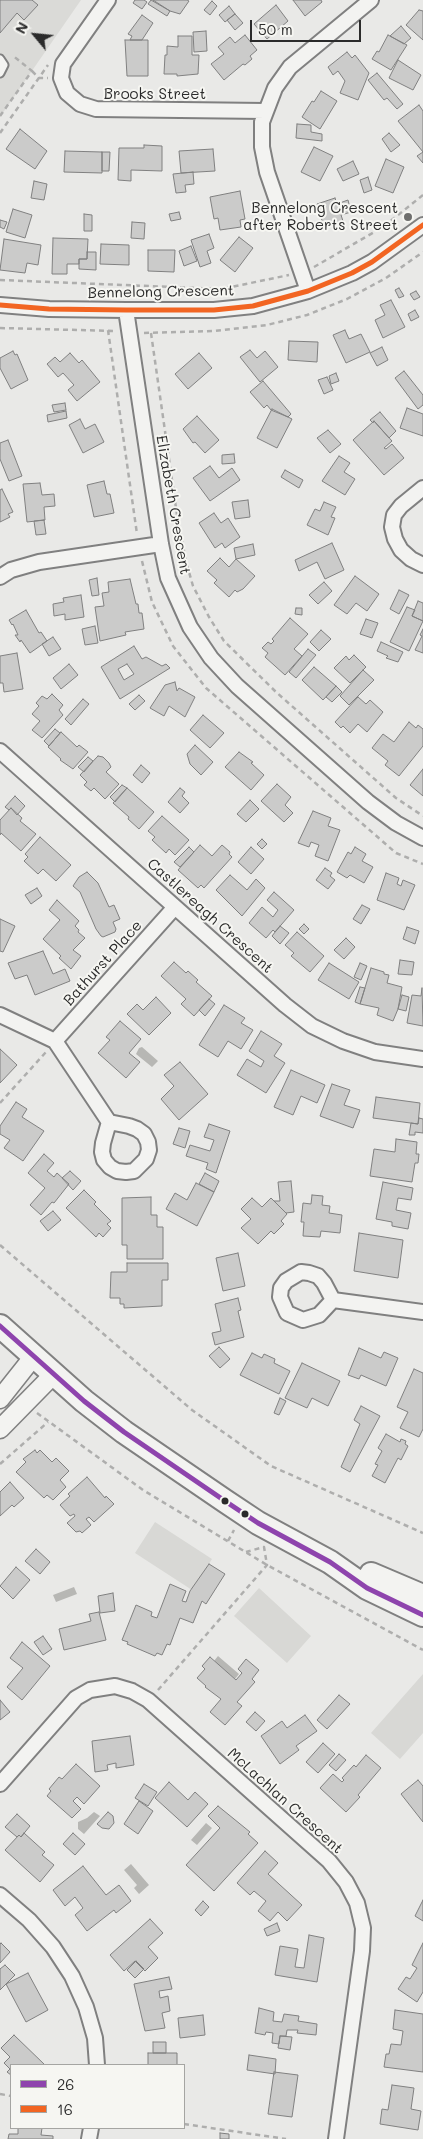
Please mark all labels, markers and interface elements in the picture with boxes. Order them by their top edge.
north arrow [10,10,60,60]
scale bar [253,10,364,42]
text: N [10,19,32,37]
text: 50 m [258,19,293,39]
street label: Brooks Street [104,85,206,103]
place label: Bennelong Crescent after Roberts Street [243,199,398,234]
marker: Bennelong Crescent after Roberts Street [402,211,414,223]
street label: Bennelong Crescent [87,282,235,302]
street label: Elizabeth Crescent [152,434,194,576]
street label: Castlereagh Crescent [143,855,277,977]
street label: Bathurst Place [60,917,146,1009]
unlabelled marker [220,1496,230,1506]
unlabelled marker [240,1509,250,1519]
street label: McLachlan Crescent [223,1744,347,1858]
legend [10,2064,185,2129]
text: 26 [57,2074,74,2094]
text: 16 [57,2099,73,2119]

